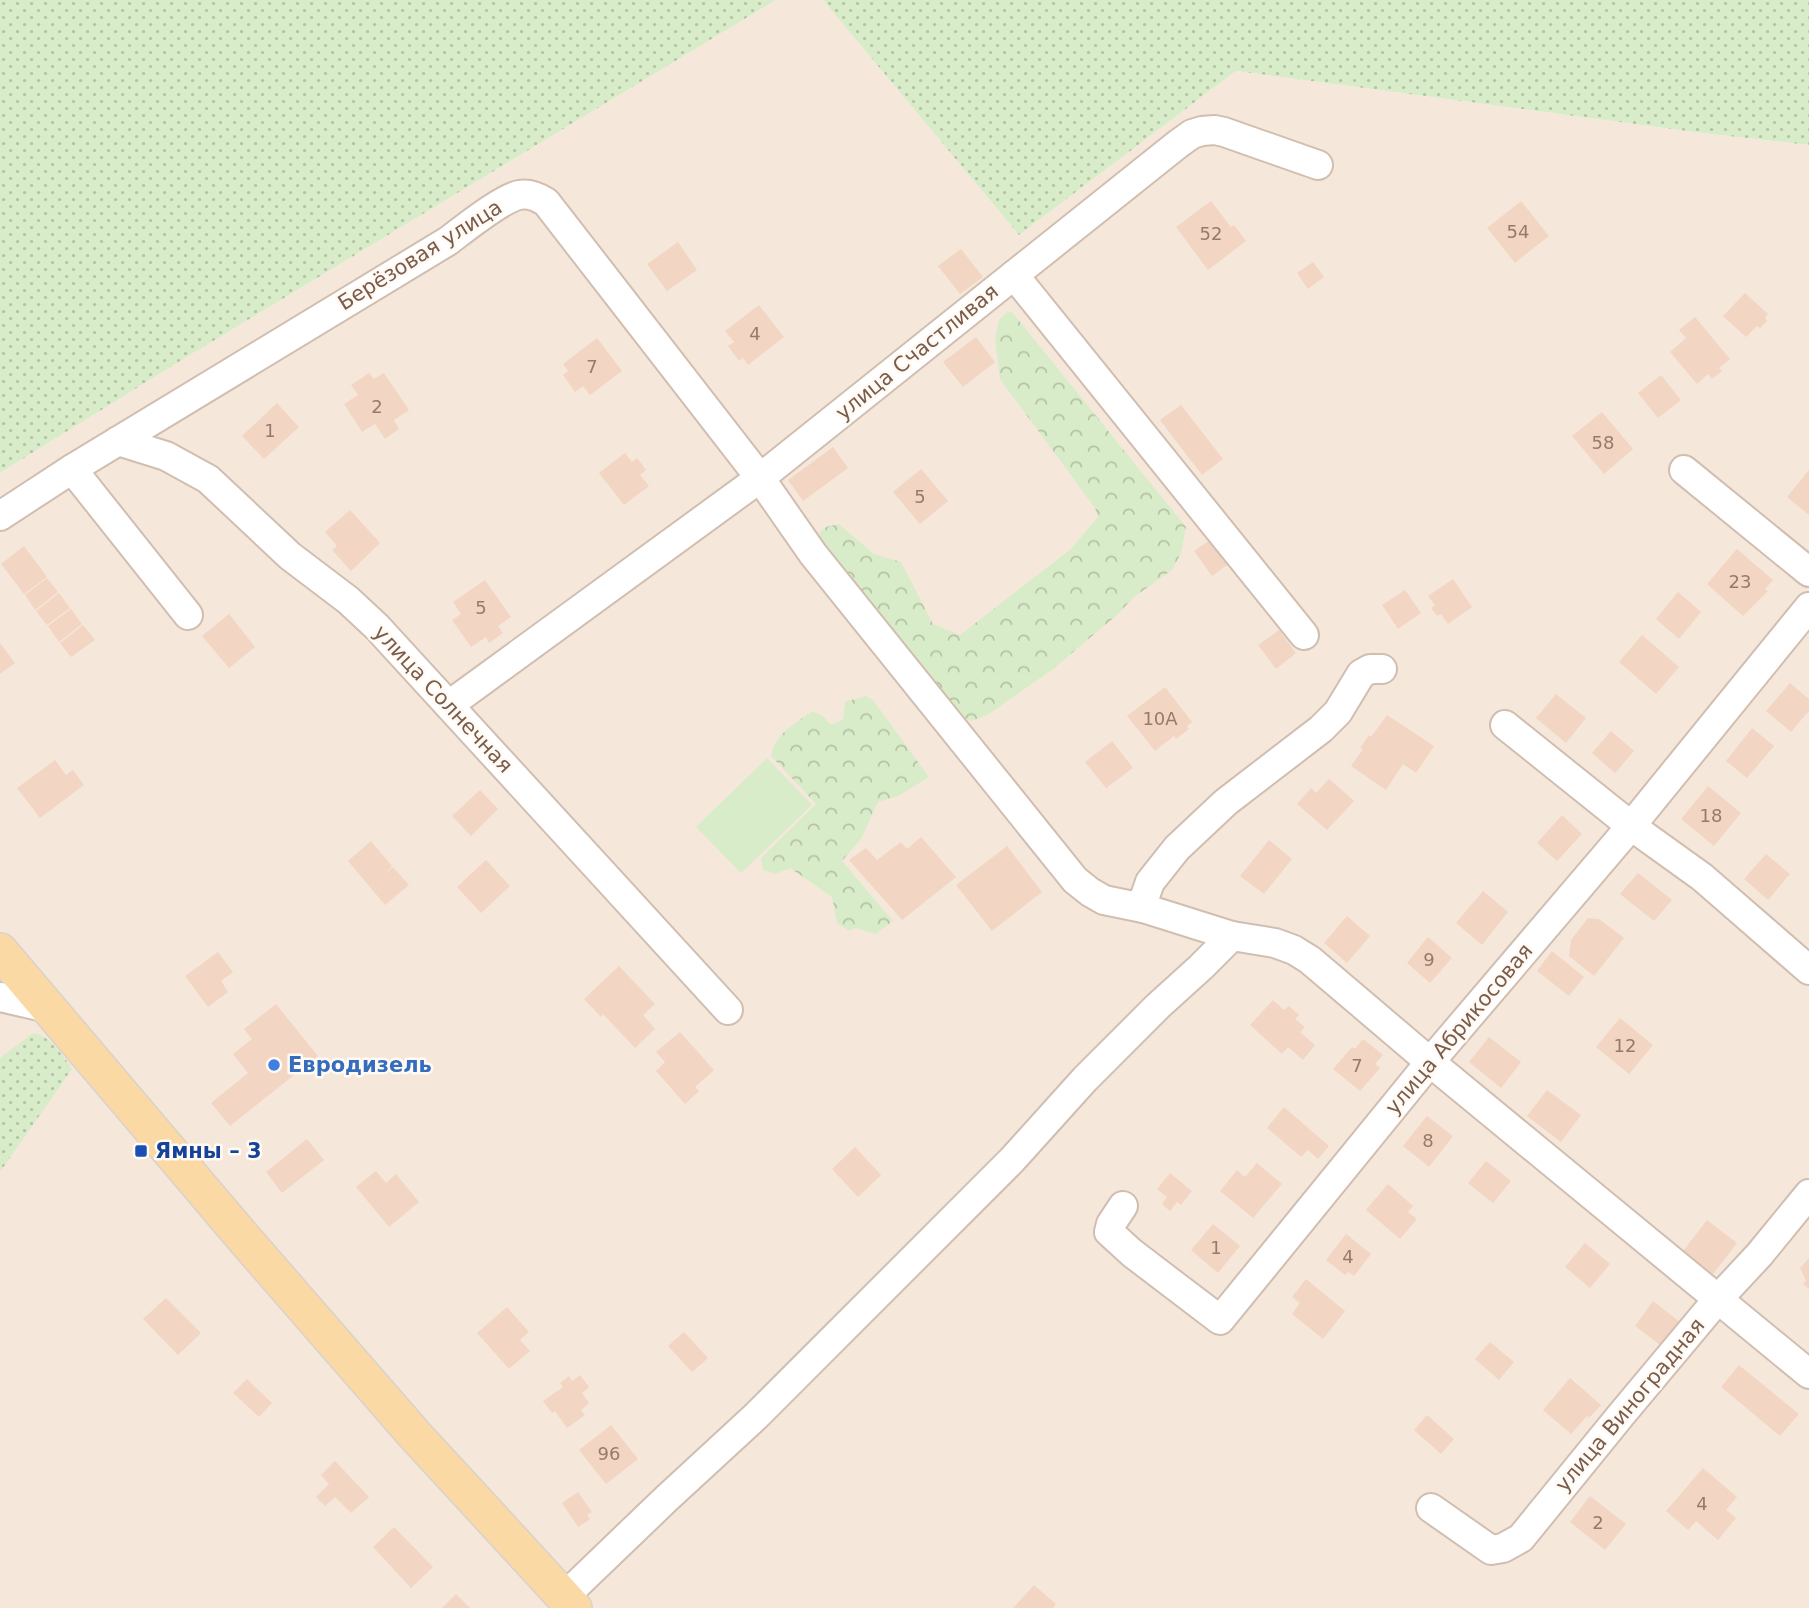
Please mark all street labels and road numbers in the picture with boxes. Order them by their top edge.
street label: Берёзовая улица [334,195,506,315]
street label: улица Счастливая [831,279,1003,425]
street label: улица Солнечная [369,620,517,778]
street label: улица Абрикосовая [1381,939,1537,1119]
street label: улица Виноградная [1550,1313,1710,1497]

